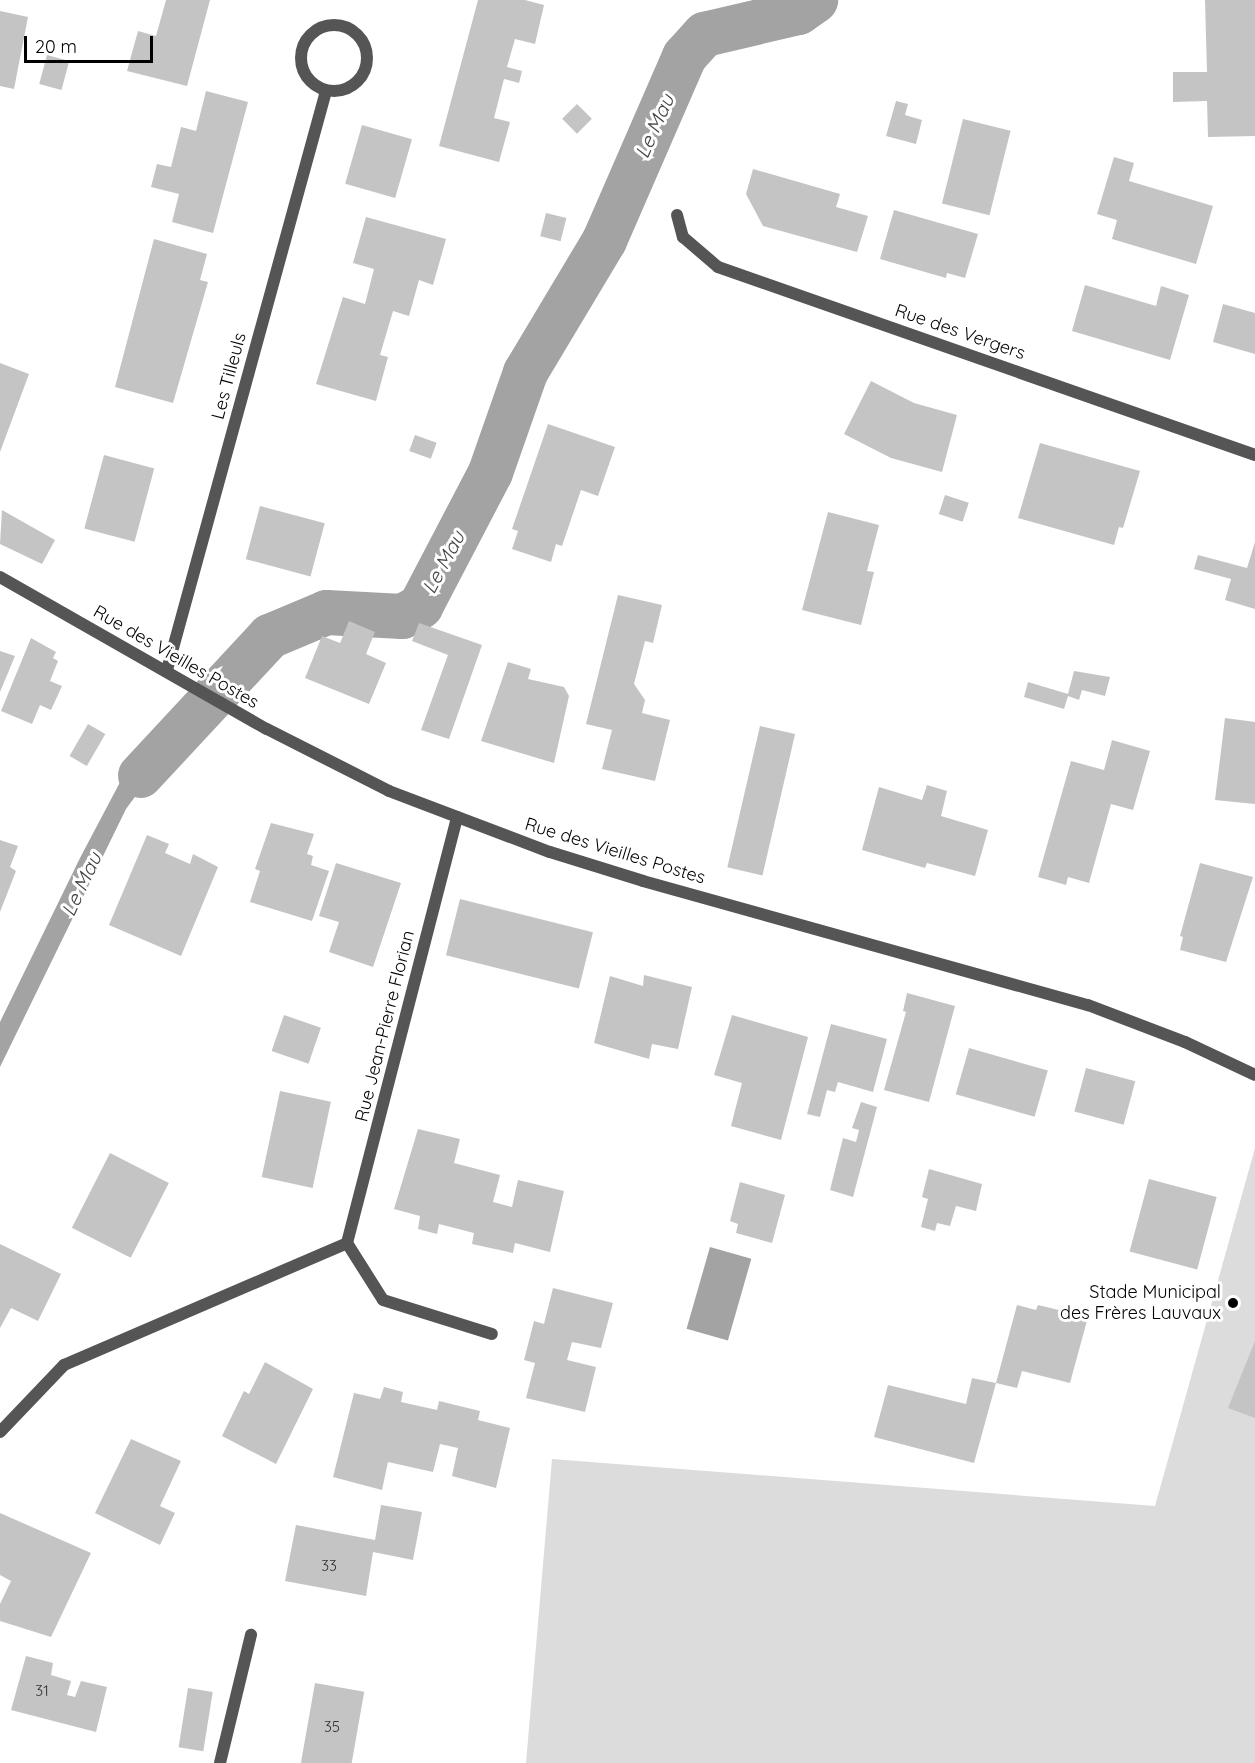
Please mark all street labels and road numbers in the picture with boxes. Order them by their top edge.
street label: Rue des Vergers [892,300,1028,364]
street label: Les Tilleuls [207,330,251,422]
street label: Rue des Vieilles Postes [89,601,263,713]
street label: Rue des Vieilles Postes [522,813,708,889]
street label: Rue Jean-Pierre Florian [351,928,419,1124]

